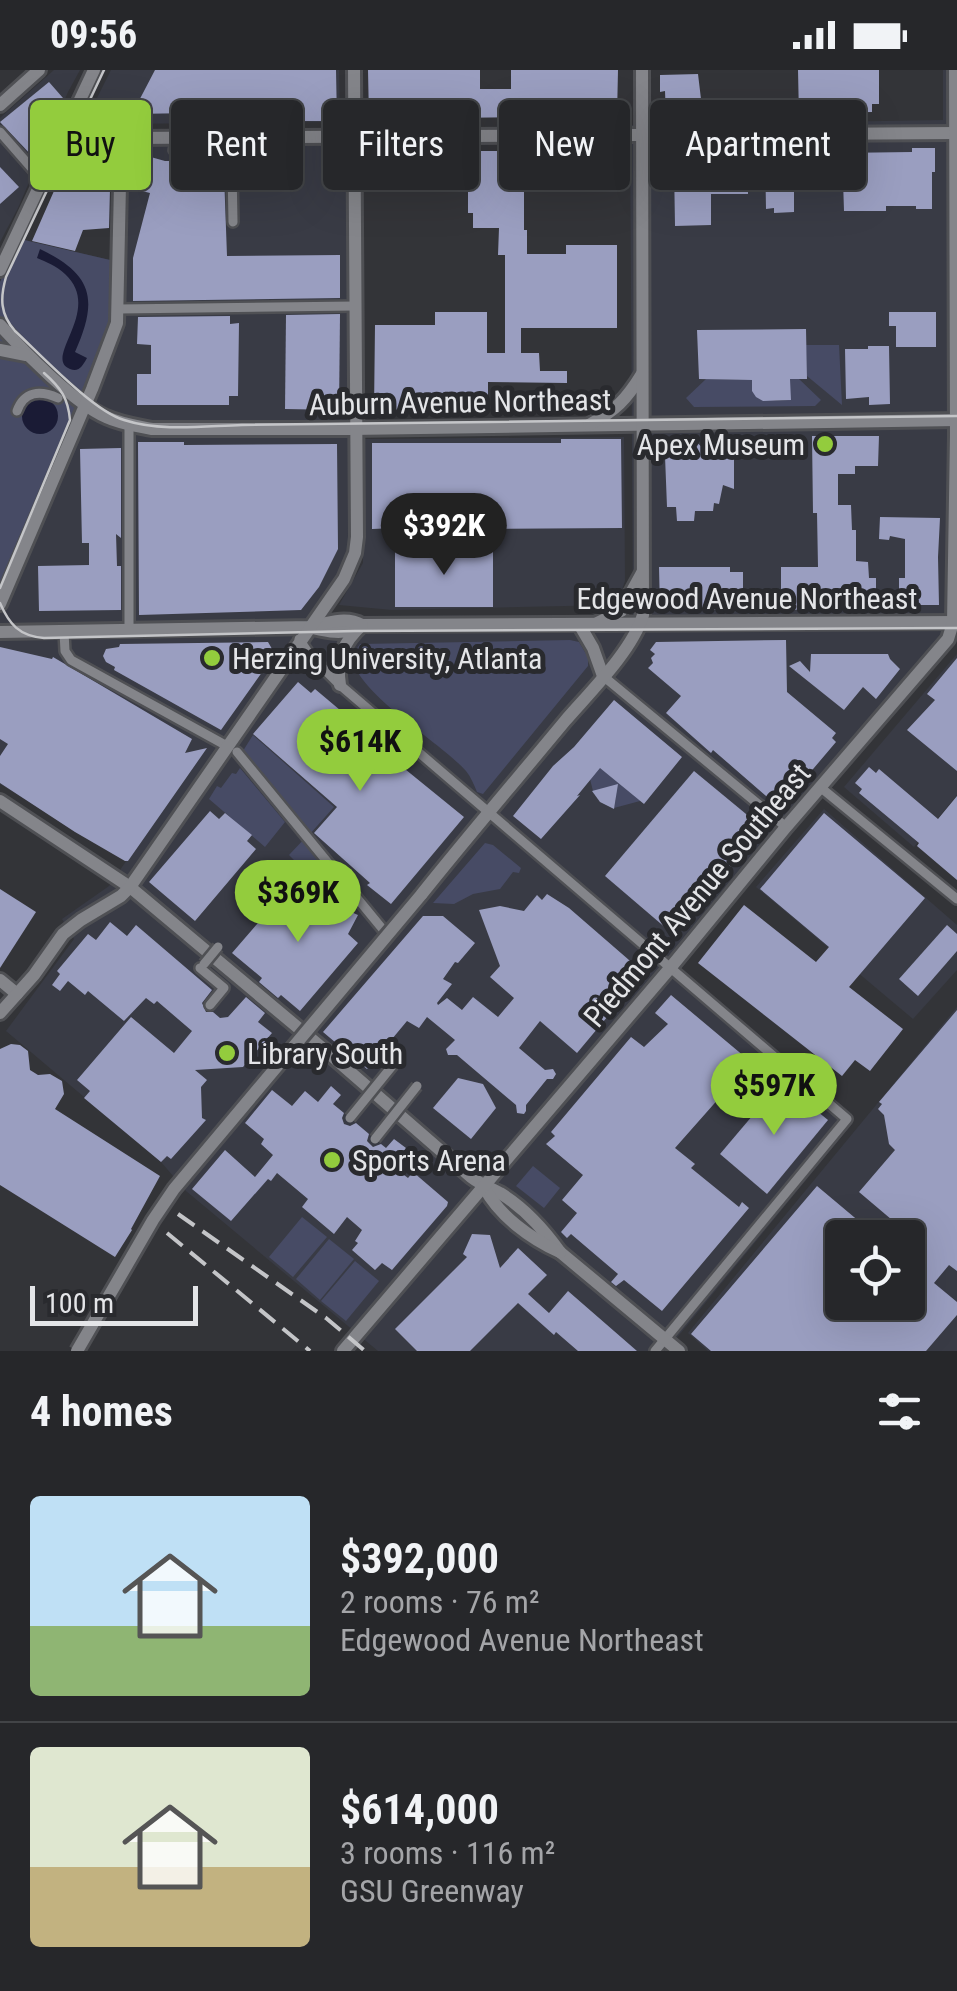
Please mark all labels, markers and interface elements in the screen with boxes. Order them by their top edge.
text: 09:56 [50,13,137,57]
chip: Buy [30,100,151,190]
chip: Rent [171,100,303,190]
chip: Filters [323,100,479,190]
chip: New [499,100,630,190]
chip: Apartment [650,100,866,190]
street label: Auburn Avenue Northeast [308,382,612,422]
place label: Apex Museum [637,427,805,462]
marker: Apex Museum [814,433,836,455]
pin: $392K [374,493,514,578]
text: $392K [403,506,485,544]
street label: Edgewood Avenue Northeast [577,581,917,616]
place label: Herzing University, Atlanta [232,641,542,676]
marker: Herzing University, Atlanta [201,647,223,669]
pin: $614K [290,709,430,794]
text: $614K [319,722,401,760]
street label: Piedmont Avenue Southeast [577,756,817,1034]
pin: $369K [228,860,368,945]
text: $369K [257,873,339,911]
place label: Library South [247,1036,403,1071]
marker: Library South [216,1042,238,1064]
pin: $597K [704,1053,844,1138]
text: $597K [733,1066,815,1104]
place label: Sports Arena [352,1143,506,1178]
marker: Sports Arena [321,1149,343,1171]
map controls [825,1220,925,1320]
button: locate [825,1220,925,1320]
scale bar [30,1281,198,1326]
text: 100 m [45,1287,114,1320]
icon: filters [872,1384,927,1439]
text: 4 homes [30,1387,173,1436]
text: $392,000 [340,1534,499,1583]
icon: home [110,1536,230,1656]
text: 2 rooms · 76 m² [340,1583,539,1621]
text: Edgewood Avenue Northeast [340,1621,704,1659]
text: $614,000 [340,1785,499,1834]
icon: home [110,1787,230,1907]
text: 3 rooms · 116 m² [340,1834,555,1872]
text: GSU Greenway [340,1872,524,1910]

